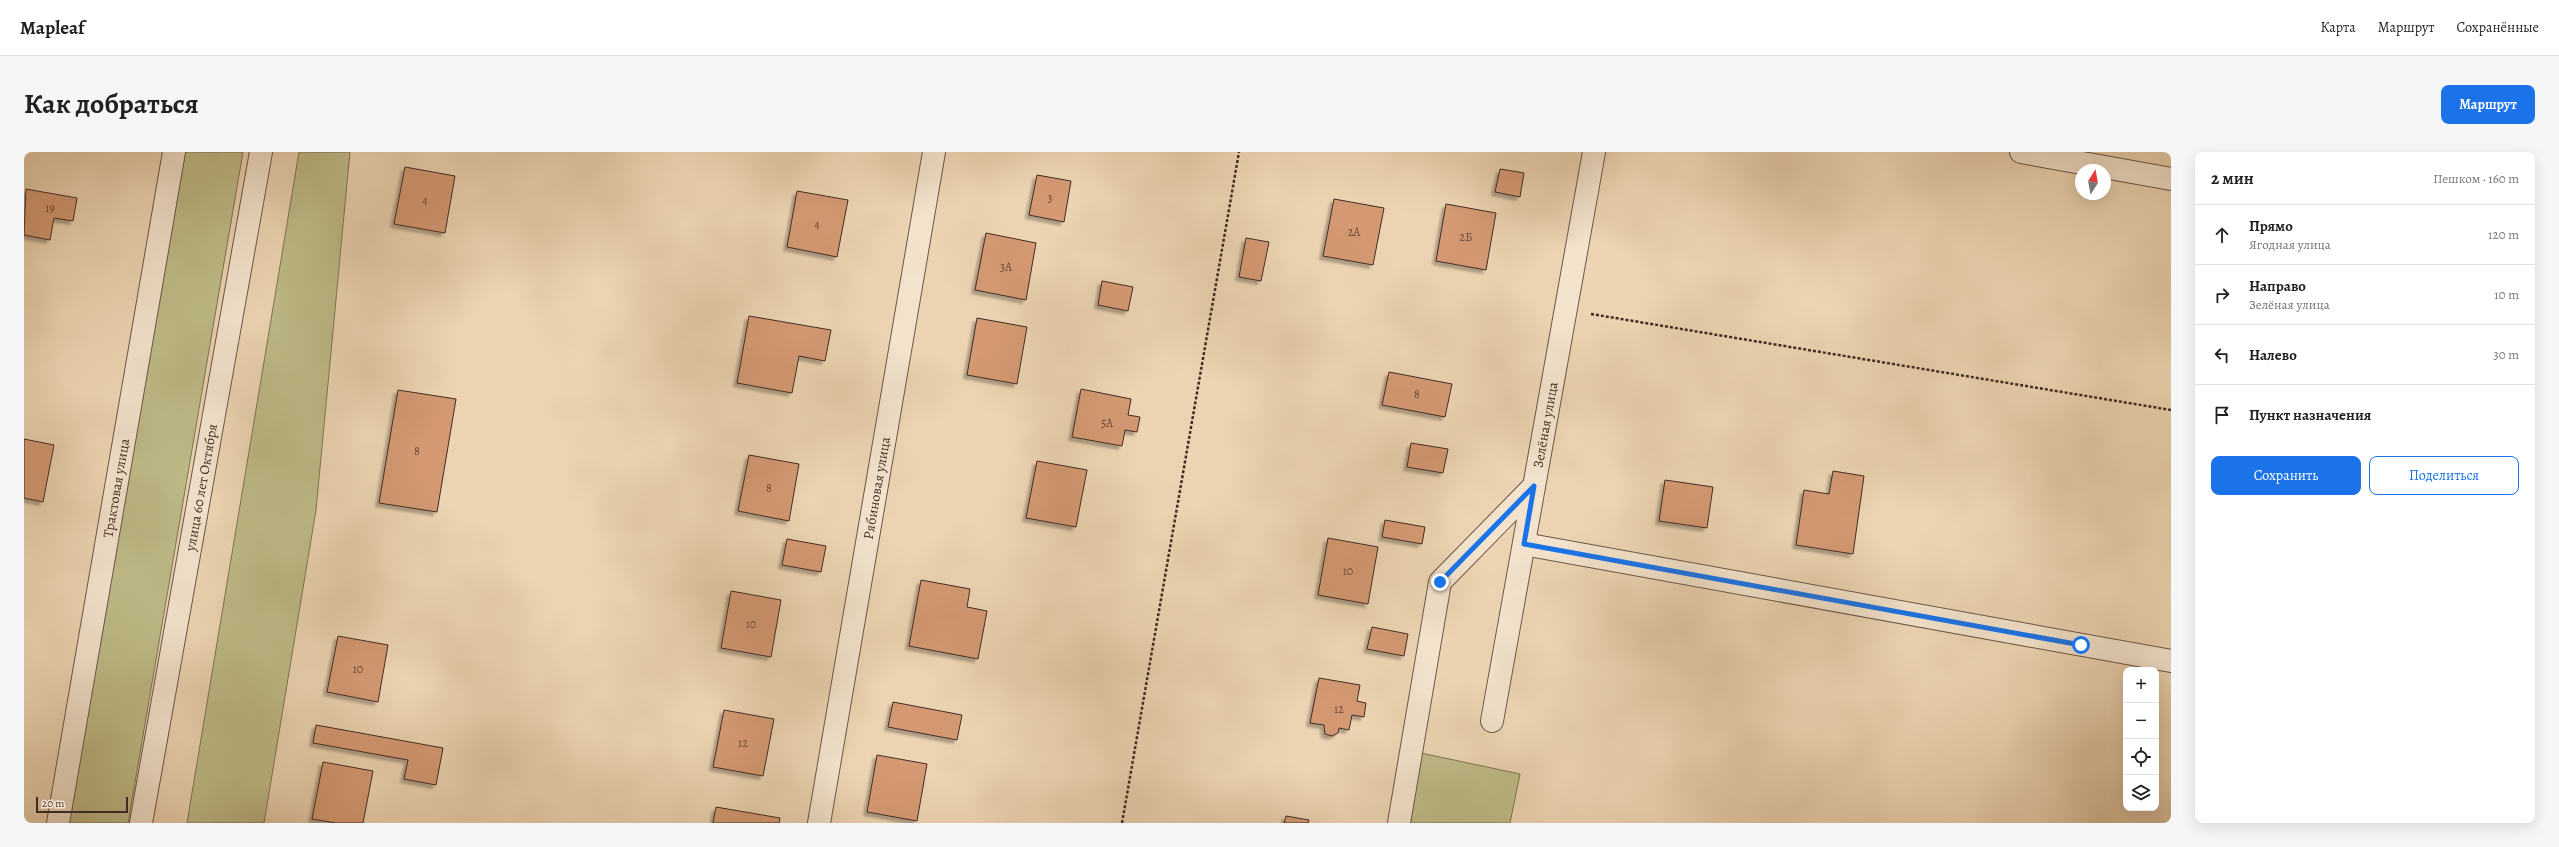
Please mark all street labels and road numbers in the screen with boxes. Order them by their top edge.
street label: Зелёная улица [1528,380,1562,469]
street label: улица 60 лет Октября [180,422,222,553]
street label: Рябиновая улица [858,435,895,541]
street label: Трактовая улица [98,436,134,539]

